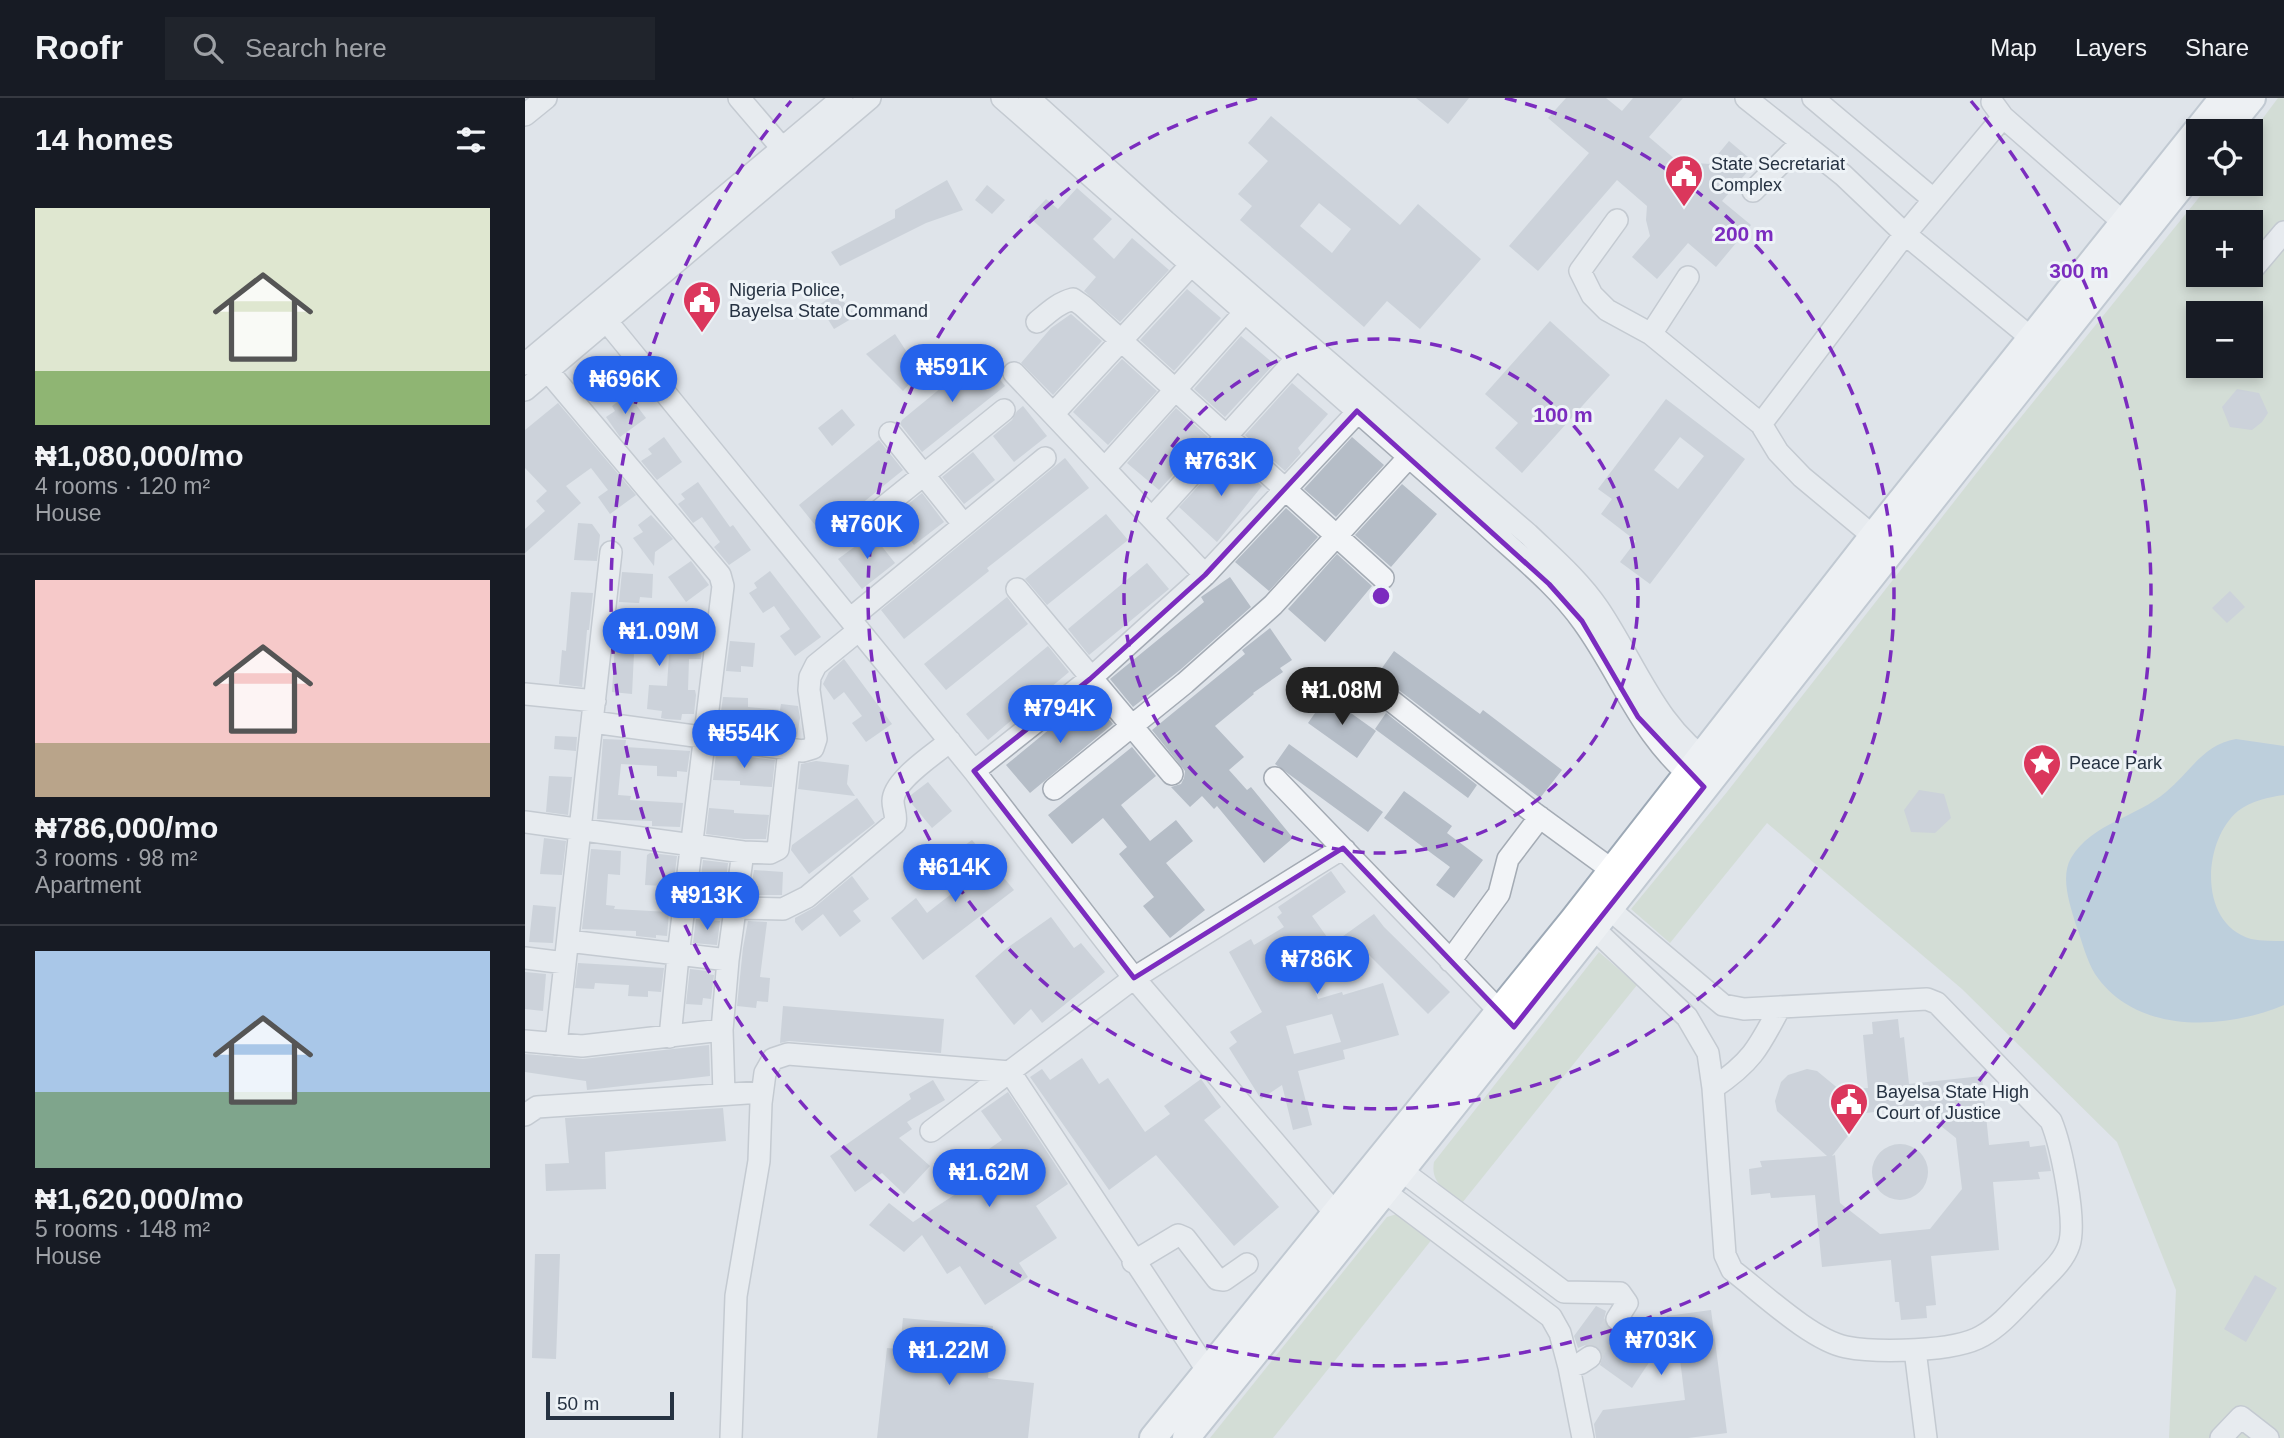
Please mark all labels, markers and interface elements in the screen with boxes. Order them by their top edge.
search box [165,17,655,80]
text: Roofr [35,29,123,66]
icon: search [189,29,227,67]
text: Search here [245,33,387,63]
text: Map [1990,34,2037,61]
text: Layers [2075,34,2147,61]
text: Share [2185,34,2249,61]
map controls [2186,119,2263,378]
button: locate [2186,119,2263,196]
icon: filters [452,121,490,159]
text: 14 homes [35,123,173,156]
public building icon: State Secretariat Complex [1663,153,1705,208]
place label: State Secretariat Complex [1711,154,1845,195]
button: + [2186,210,2263,287]
text: 200 m [1714,222,1774,245]
icon: home [200,254,326,380]
text: 300 m [2049,259,2109,282]
public building icon: Nigeria Police, Bayelsa State Command [681,279,723,334]
place label: Nigeria Police, Bayelsa State Command [729,280,928,321]
button: − [2186,301,2263,378]
pin: ₦591K [903,344,1001,404]
text: ₦591K [916,354,988,380]
pin: ₦696K [576,356,674,416]
text: ₦696K [589,366,661,392]
text: 100 m [1533,403,1593,426]
pin: ₦763K [1172,438,1270,498]
text: ₦1,080,000/mo [35,439,243,472]
text: ₦763K [1185,448,1257,474]
text: 4 rooms · 120 m² [35,473,210,499]
text: House [35,500,101,526]
pin: ₦760K [818,502,916,561]
text: ₦760K [831,511,903,537]
centre of rings [1369,584,1393,608]
pin: ₦1.09M [602,608,716,668]
text: ₦1.09M [619,618,699,644]
icon: home [200,626,326,752]
pin: ₦1.08M [1285,668,1399,727]
text: ₦1.08M [1302,677,1382,703]
pin: ₦794K [1011,686,1109,745]
text: ₦794K [1024,695,1096,721]
pin: ₦554K [695,710,793,770]
text: ₦554K [708,720,780,746]
place icon: Peace Park [2021,742,2063,797]
place label: Peace Park [2069,753,2163,773]
text: ₦786,000/mo [35,811,218,844]
pin: ₦614K [906,844,1004,904]
text: 3 rooms · 98 m² [35,845,197,871]
text: ₦614K [919,854,991,880]
text: Apartment [35,872,141,898]
pin: ₦913K [658,872,756,932]
text: ₦913K [671,882,743,908]
pin: ₦786K [1268,936,1366,996]
text: ₦786K [1281,946,1353,972]
icon: home [200,997,326,1123]
public building icon: Bayelsa State High Court of Justice [1828,1081,1870,1136]
place label: Bayelsa State High Court of Justice [1876,1082,2029,1123]
pin: ₦1.62M [932,1150,1046,1209]
text: ₦1.62M [949,1159,1029,1185]
text: ₦1,620,000/mo [35,1182,243,1215]
text: 5 rooms · 148 m² [35,1216,210,1242]
text: House [35,1243,101,1269]
pin: ₦703K [1612,1318,1710,1377]
text: ₦703K [1625,1327,1697,1353]
pin: ₦1.22M [892,1328,1006,1387]
text: ₦1.22M [909,1337,989,1363]
scale bar [546,1389,674,1421]
text: 50 m [557,1393,599,1414]

